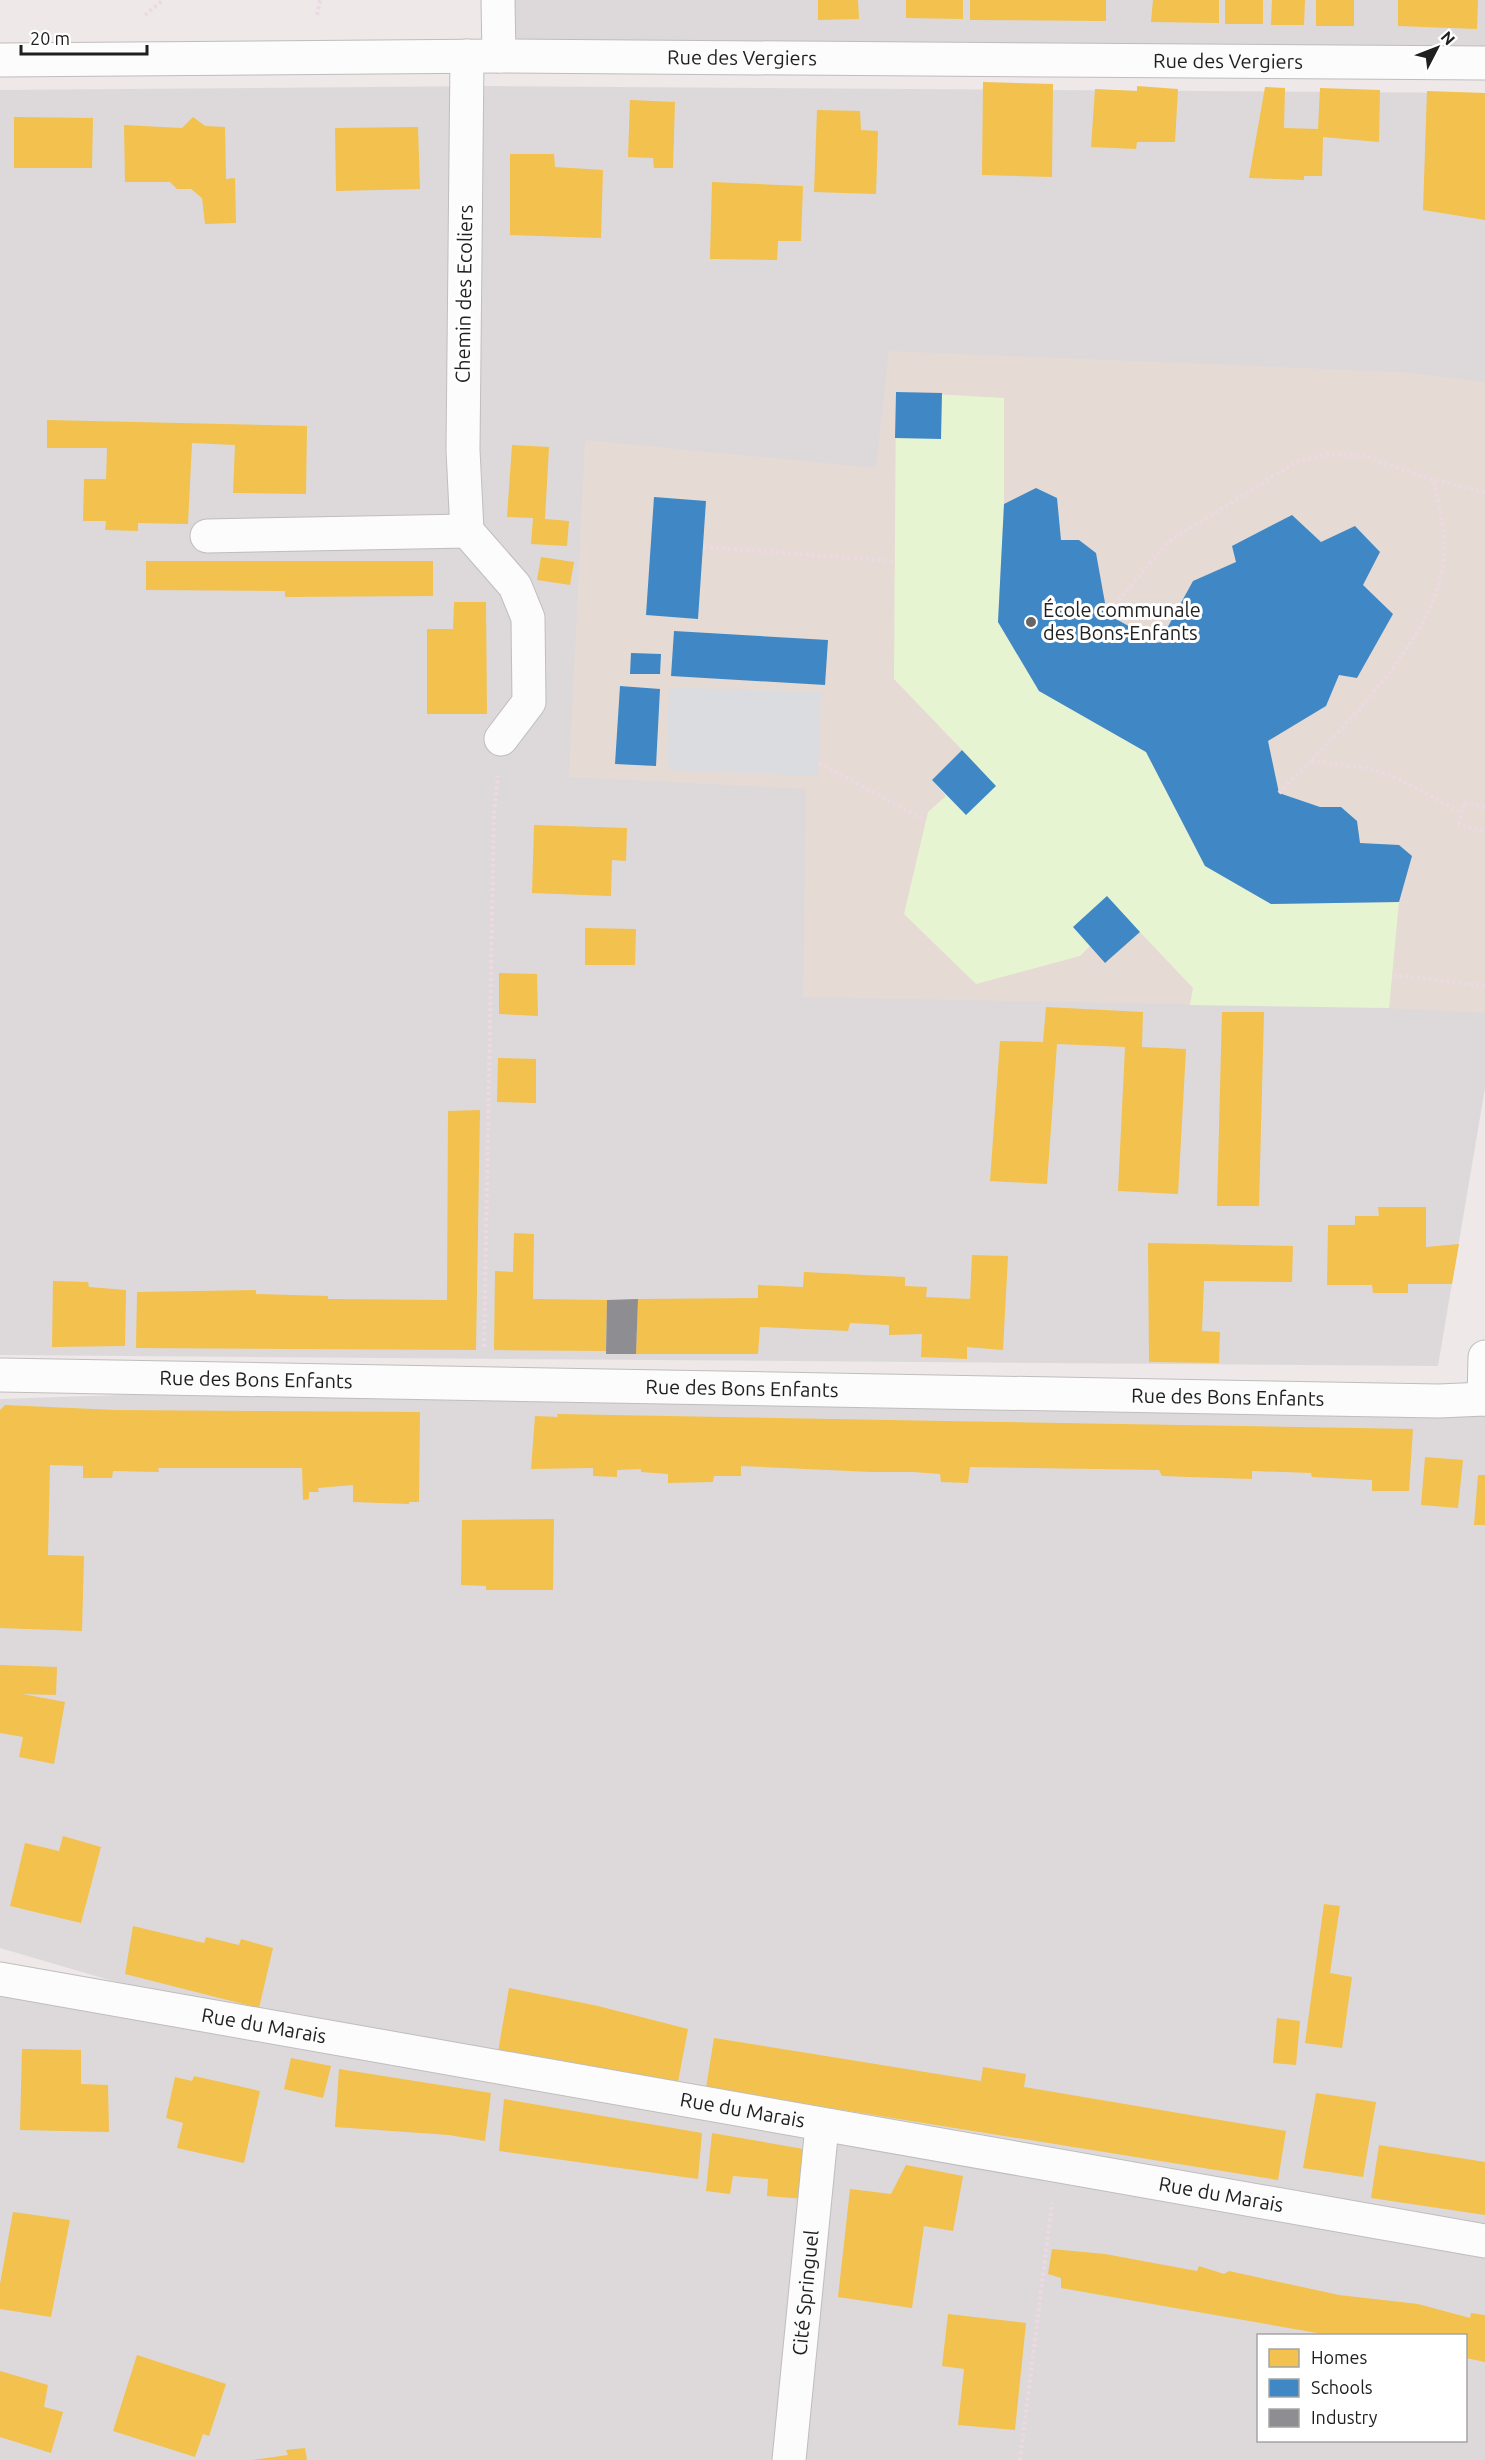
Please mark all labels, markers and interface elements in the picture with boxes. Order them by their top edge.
scale bar [21,18,147,56]
north arrow [1407,18,1467,78]
text: 20 m [30,28,70,48]
text: N [1437,28,1459,48]
street label: Rue des Vergiers [667,45,817,69]
street label: Rue des Vergiers [1153,49,1303,73]
street label: Chemin des Ecoliers [450,205,477,383]
place label: École communale des Bons-Enfants [1043,598,1201,644]
marker: École communale des Bons-Enfants [1024,615,1038,629]
street label: Rue des Bons Enfants [159,1366,353,1392]
street label: Rue des Bons Enfants [645,1375,839,1401]
street label: Rue des Bons Enfants [1131,1383,1325,1410]
street label: Rue du Marais [200,2003,328,2047]
street label: Rue du Marais [678,2087,807,2132]
street label: Rue du Marais [1157,2172,1285,2216]
street label: Cité Springuel [787,2229,823,2357]
legend [1257,2334,1467,2442]
text: Homes [1311,2347,1368,2367]
text: Schools [1311,2377,1373,2397]
text: Industry [1311,2407,1378,2427]

